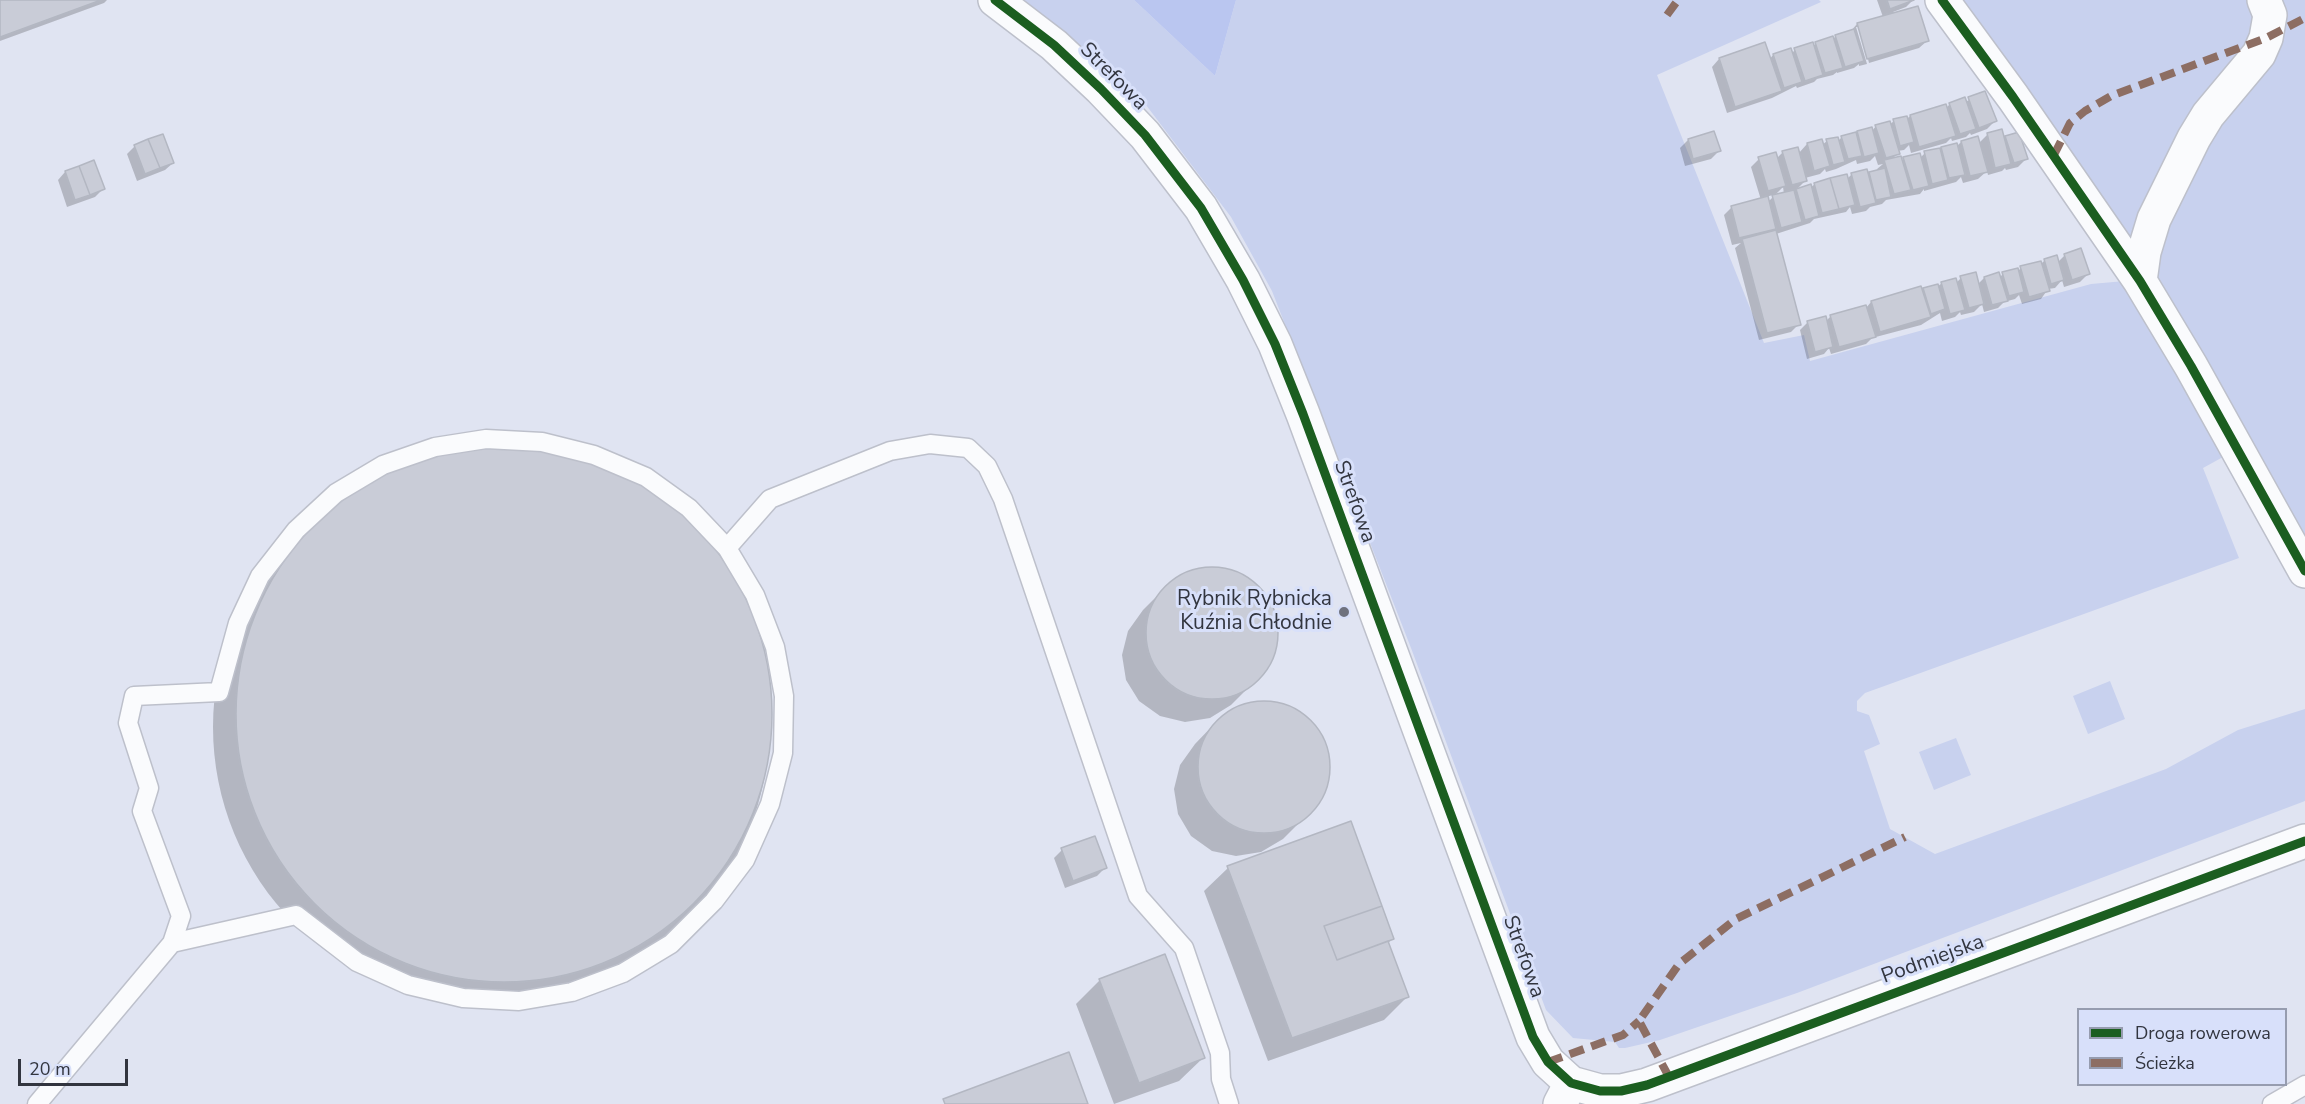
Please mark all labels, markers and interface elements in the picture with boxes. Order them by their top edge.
street label: Strefowa [1074,38,1152,116]
street label: Strefowa [1328,457,1380,547]
place label: Rybnik Rybnicka Kuźnia Chłodnie [1177,587,1332,637]
marker: Rybnik Rybnicka Kuźnia Chłodnie [1337,605,1351,619]
street label: Strefowa [1497,912,1549,1002]
street label: Podmiejska [1878,930,1988,990]
legend [2077,1008,2287,1086]
text: Droga rowerowa [2135,1021,2271,1045]
scale bar [21,1047,130,1085]
text: Ścieżka [2135,1051,2195,1075]
text: 20 m [29,1057,71,1081]

